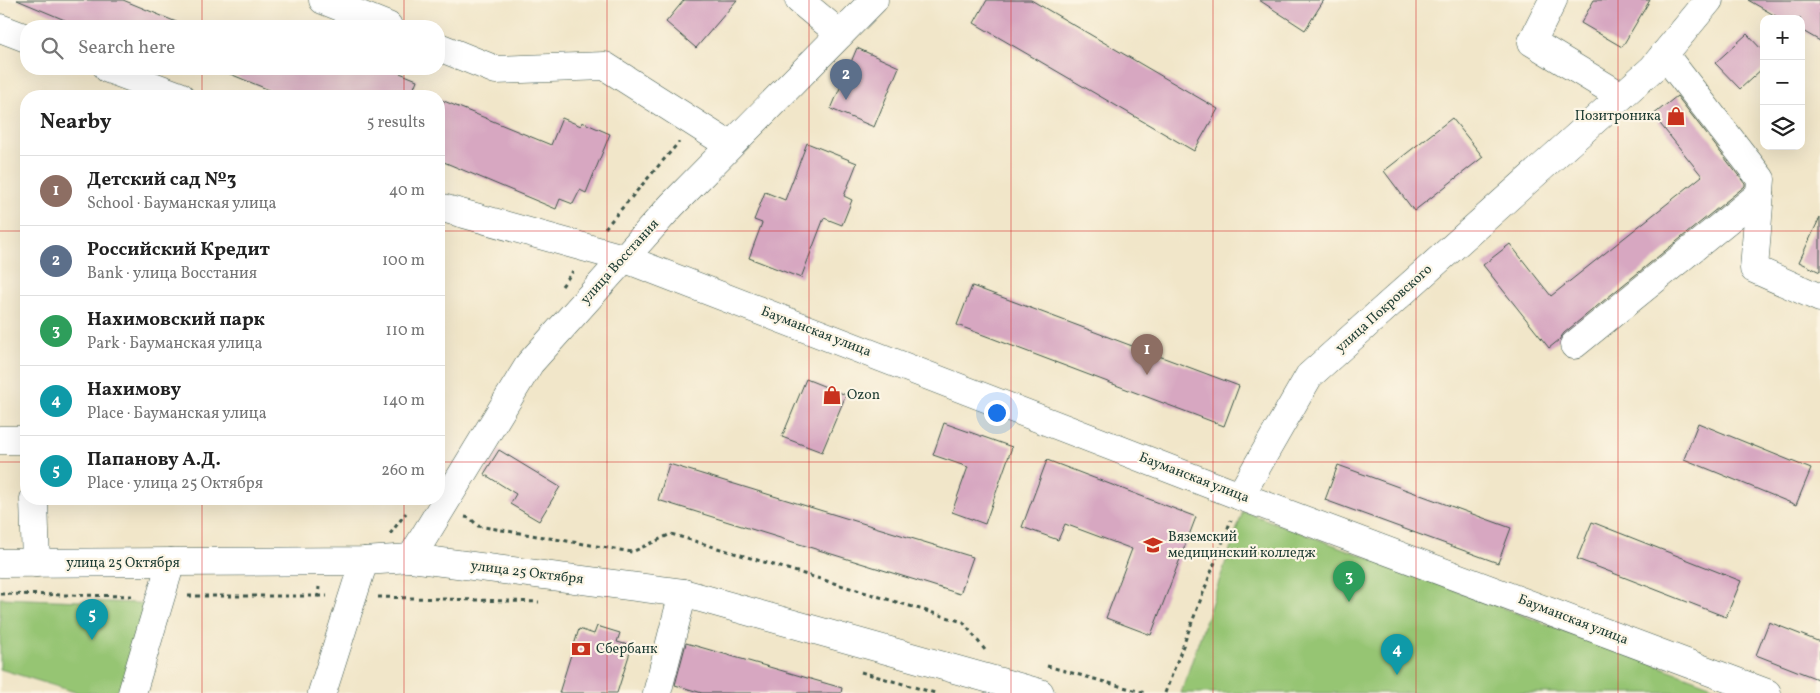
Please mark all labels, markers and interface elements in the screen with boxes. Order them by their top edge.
map controls [1760,15,1805,150]
button: + [1760,15,1805,60]
search box [20,20,445,75]
icon: search [38,34,66,62]
text: Search here [78,35,175,61]
pin: 2 [830,59,862,100]
button: − [1760,60,1805,105]
shop icon: Позитроника [1665,105,1687,127]
button: layers [1760,105,1805,150]
place label: Позитроника [1575,107,1661,126]
text: Nearby [40,108,111,137]
text: 5 results [367,112,425,134]
text: Детский сад №3 [87,167,236,193]
text: 1 [53,180,59,202]
text: 40 m [389,180,425,202]
text: School · Бауманская улица [87,193,277,215]
street label: улица Восстания [577,215,663,309]
text: Российский Кредит [87,237,270,263]
text: 2 [52,250,60,272]
text: 100 m [382,250,425,272]
street label: улица Покровского [1332,260,1436,358]
text: Bank · улица Восстания [87,263,257,285]
street label: Бауманская улица [758,302,874,362]
text: Нахимовский парк [87,307,265,333]
text: 3 [52,320,60,342]
text: 110 m [386,320,425,342]
text: Park · Бауманская улица [87,333,263,355]
pin: 1 [1131,334,1163,375]
text: Нахимову [87,377,181,403]
shop icon: Ozon [821,384,843,406]
place label: Ozon [847,386,880,405]
text: 4 [51,390,61,412]
text: 140 m [383,390,425,412]
your location [984,400,1010,426]
text: Place · Бауманская улица [87,403,267,425]
text: Папанову А.Д. [87,447,221,473]
street label: Бауманская улица [1136,448,1252,508]
text: 5 [52,460,60,482]
text: 260 m [381,460,425,482]
text: Place · улица 25 Октября [87,473,263,495]
place label: Вяземский медицинский колледж [1168,528,1316,563]
school or university icon: Вяземский медицинский колледж [1142,534,1164,556]
street label: улица 25 Октября [66,554,180,573]
street label: улица 25 Октября [470,557,584,589]
pin: 3 [1333,561,1365,602]
street label: Бауманская улица [1515,590,1631,650]
pin: 5 [76,599,108,640]
pin: 4 [1381,634,1413,675]
bank icon: Сбербанк [570,638,592,660]
place label: Сбербанк [596,640,658,659]

